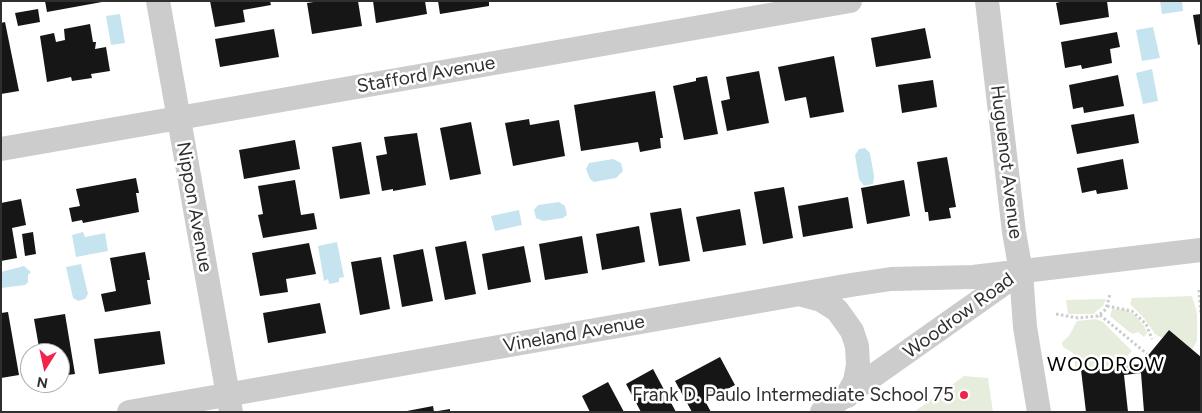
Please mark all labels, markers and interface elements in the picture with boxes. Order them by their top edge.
street label: Stafford Avenue [355,52,497,98]
street label: Huguenot Avenue [985,84,1027,240]
street label: Nippon Avenue [171,140,217,274]
street label: Woodrow Road [899,268,1019,364]
street label: Vineland Avenue [502,310,646,358]
north arrow [20,343,70,393]
district label: WOODROW [1046,353,1166,377]
text: N [36,373,49,392]
place label: Frank D. Paulo Intermediate School 75 [632,384,954,406]
marker: Frank D. Paulo Intermediate School 75 [958,389,970,401]

